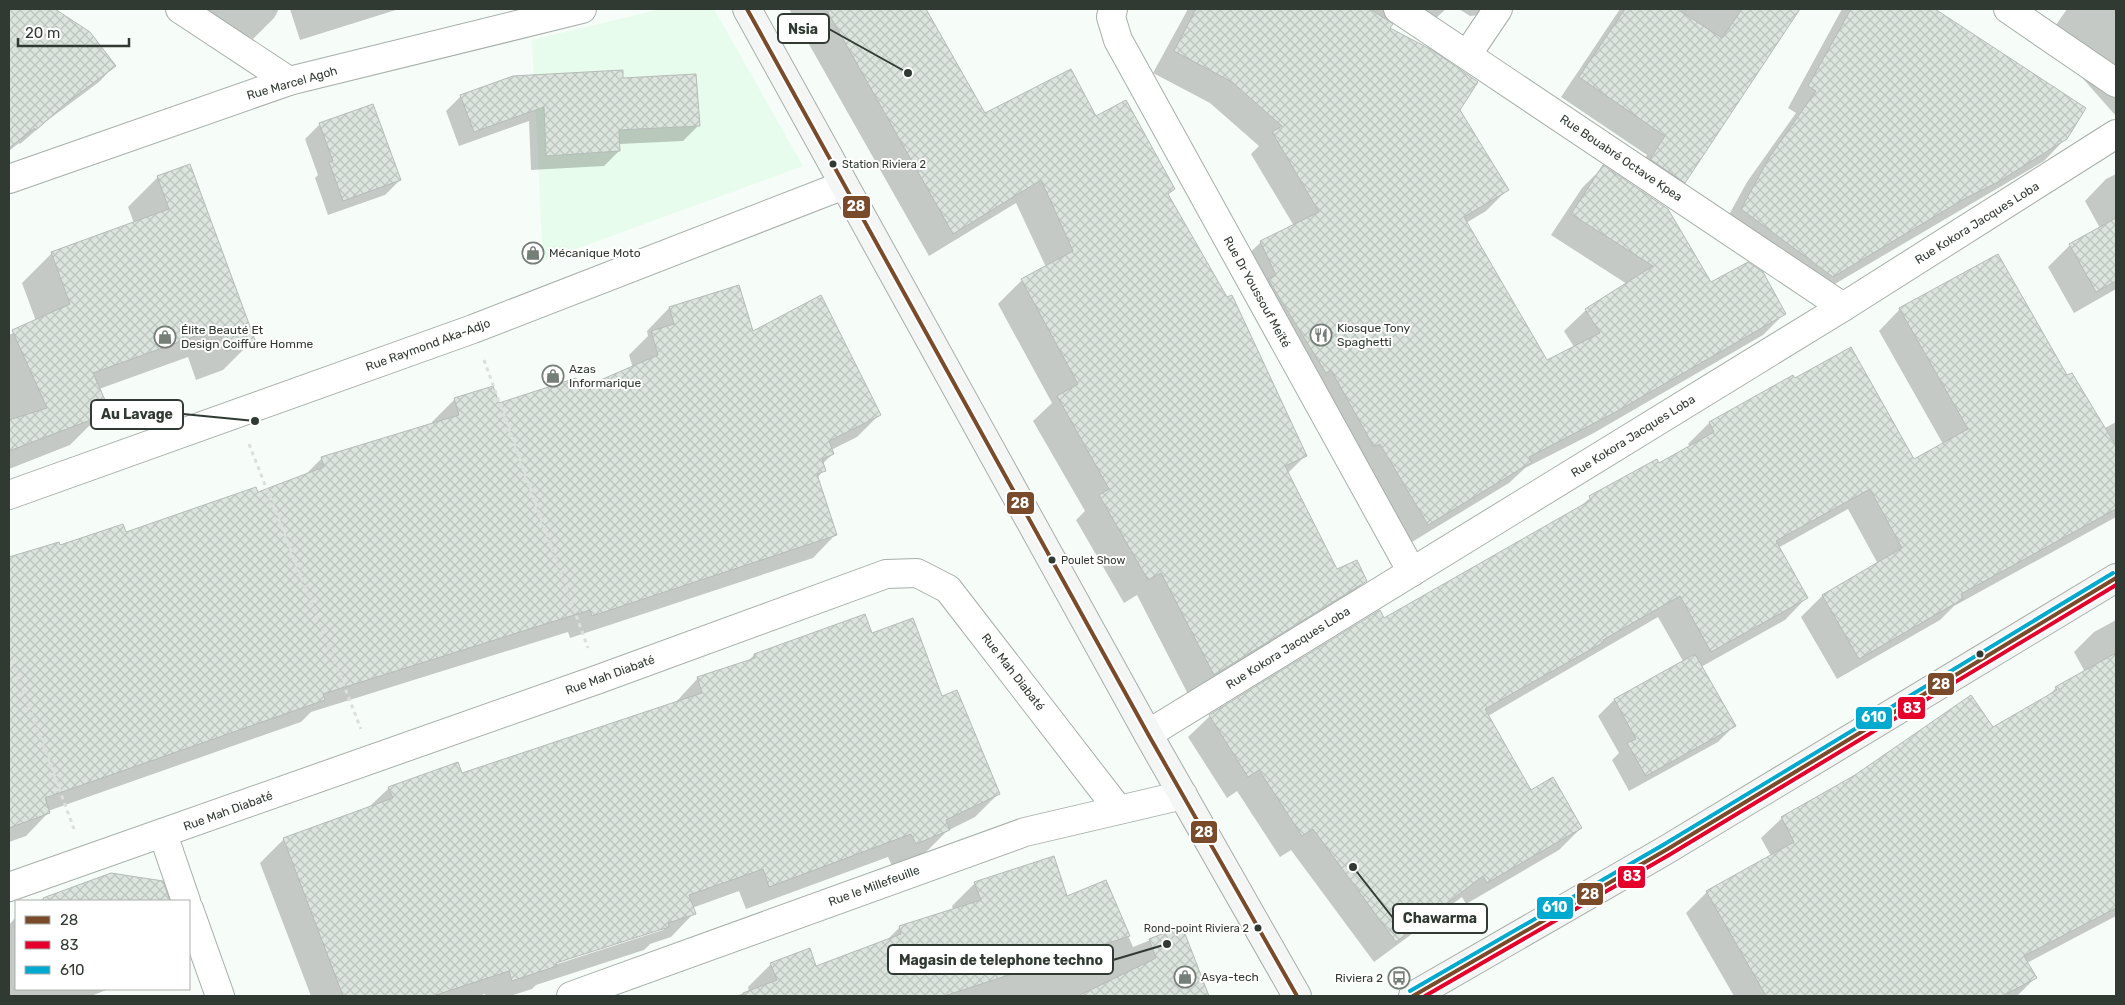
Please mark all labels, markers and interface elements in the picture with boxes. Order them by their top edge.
callout: Nsia [778,14,829,43]
scale bar [18,15,129,47]
text: Nsia [788,21,818,38]
text: 20 m [25,24,60,42]
street label: Rue Marcel Agoh [245,63,339,103]
street label: Rue Bouabré Octave Kpea [1557,112,1685,204]
place label: Station Riviera 2 [842,158,926,171]
marker: Station Riviera 2 [828,159,838,169]
street label: Rue Kokora Jacques Loba [1912,179,2042,267]
line badge: 28 [842,195,871,219]
text: 28 [847,198,865,215]
street label: Rue Dr Youssouf Meïté [1221,234,1294,350]
shop icon: Mécanique Moto [521,241,545,265]
place label: Mécanique Moto [549,246,641,260]
street label: Rue Raymond Aka-Adjo [364,316,492,374]
place label: Kiosque Tony Spaghetti [1337,321,1411,349]
place label: Élite Beauté Et Design Coiffure Homme [181,323,314,351]
restaurant icon: Kiosque Tony Spaghetti [1309,323,1333,347]
shop icon: Élite Beauté Et Design Coiffure Homme [153,325,177,349]
place label: Azas Informarique [569,362,642,390]
shop icon: Azas Informarique [541,364,565,388]
street label: Rue Kokora Jacques Loba [1568,392,1698,480]
callout: Au Lavage [91,400,183,429]
text: Au Lavage [101,406,173,423]
line badge: 28 [1006,491,1035,515]
text: 28 [1011,495,1029,512]
place label: Poulet Show [1061,554,1125,567]
marker: Poulet Show [1047,555,1057,565]
street label: Rue Kokora Jacques Loba [1223,604,1353,692]
street label: Rue Mah Diabaté [979,631,1048,714]
unlabelled marker [1975,649,1985,659]
street label: Rue Mah Diabaté [563,652,657,698]
line badge: 28 [1927,672,1955,696]
text: 28 [1932,676,1950,693]
line badge: 83 [1897,696,1926,720]
text: 83 [1903,700,1921,717]
line badge: 610 [1855,706,1893,730]
text: 610 [1861,709,1887,726]
street label: Rue Mah Diabaté [181,788,275,834]
line badge: 28 [1190,820,1218,844]
text: 28 [1195,824,1213,841]
street label: Rue le Millefeuille [826,863,922,909]
line badge: 83 [1617,865,1646,889]
text: 83 [1623,868,1641,885]
line badge: 28 [1576,882,1604,906]
text: 28 [1581,886,1599,903]
line badge: 610 [1536,896,1574,920]
text: 610 [1542,899,1568,916]
legend [15,900,190,990]
callout: Chawarma [1393,904,1487,933]
text: Chawarma [1403,910,1477,927]
text: 28 [60,911,78,929]
place label: Rond-point Riviera 2 [1144,922,1249,935]
marker: Rond-point Riviera 2 [1253,923,1263,933]
text: 83 [60,936,79,954]
callout: Magasin de telephone techno [888,945,1113,974]
text: Magasin de telephone techno [899,952,1103,969]
text: 610 [60,961,85,979]
shop icon: Asya-tech [1173,965,1197,989]
bus stop icon: Riviera 2 [1387,966,1411,990]
place label: Asya-tech [1201,970,1259,984]
place label: Riviera 2 [1335,971,1383,985]

